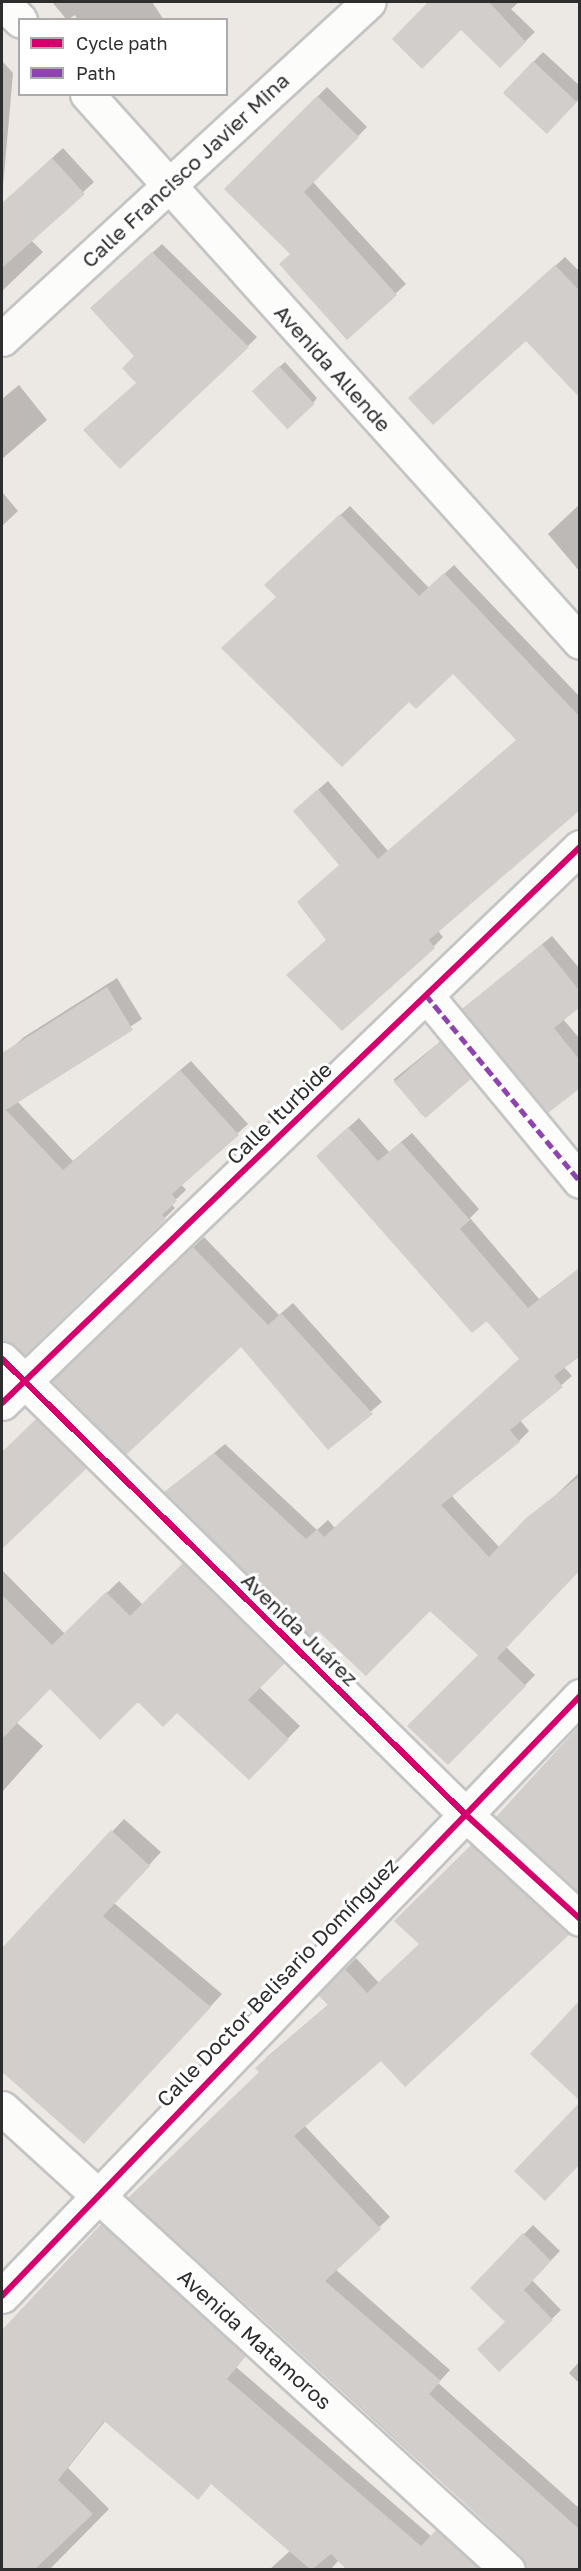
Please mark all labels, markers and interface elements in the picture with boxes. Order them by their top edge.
legend [18,18,228,96]
text: Cycle path [76,32,168,54]
text: Path [76,62,116,84]
street label: Calle Francisco Javier Mina [76,67,294,273]
street label: Avenida Allende [269,299,397,437]
street label: Calle Iturbide [221,1057,337,1169]
street label: Avenida Juárez [237,1567,363,1691]
street label: Calle Doctor Belisario Domínguez [151,1852,403,2112]
street label: Avenida Matamoros [173,2263,337,2415]

